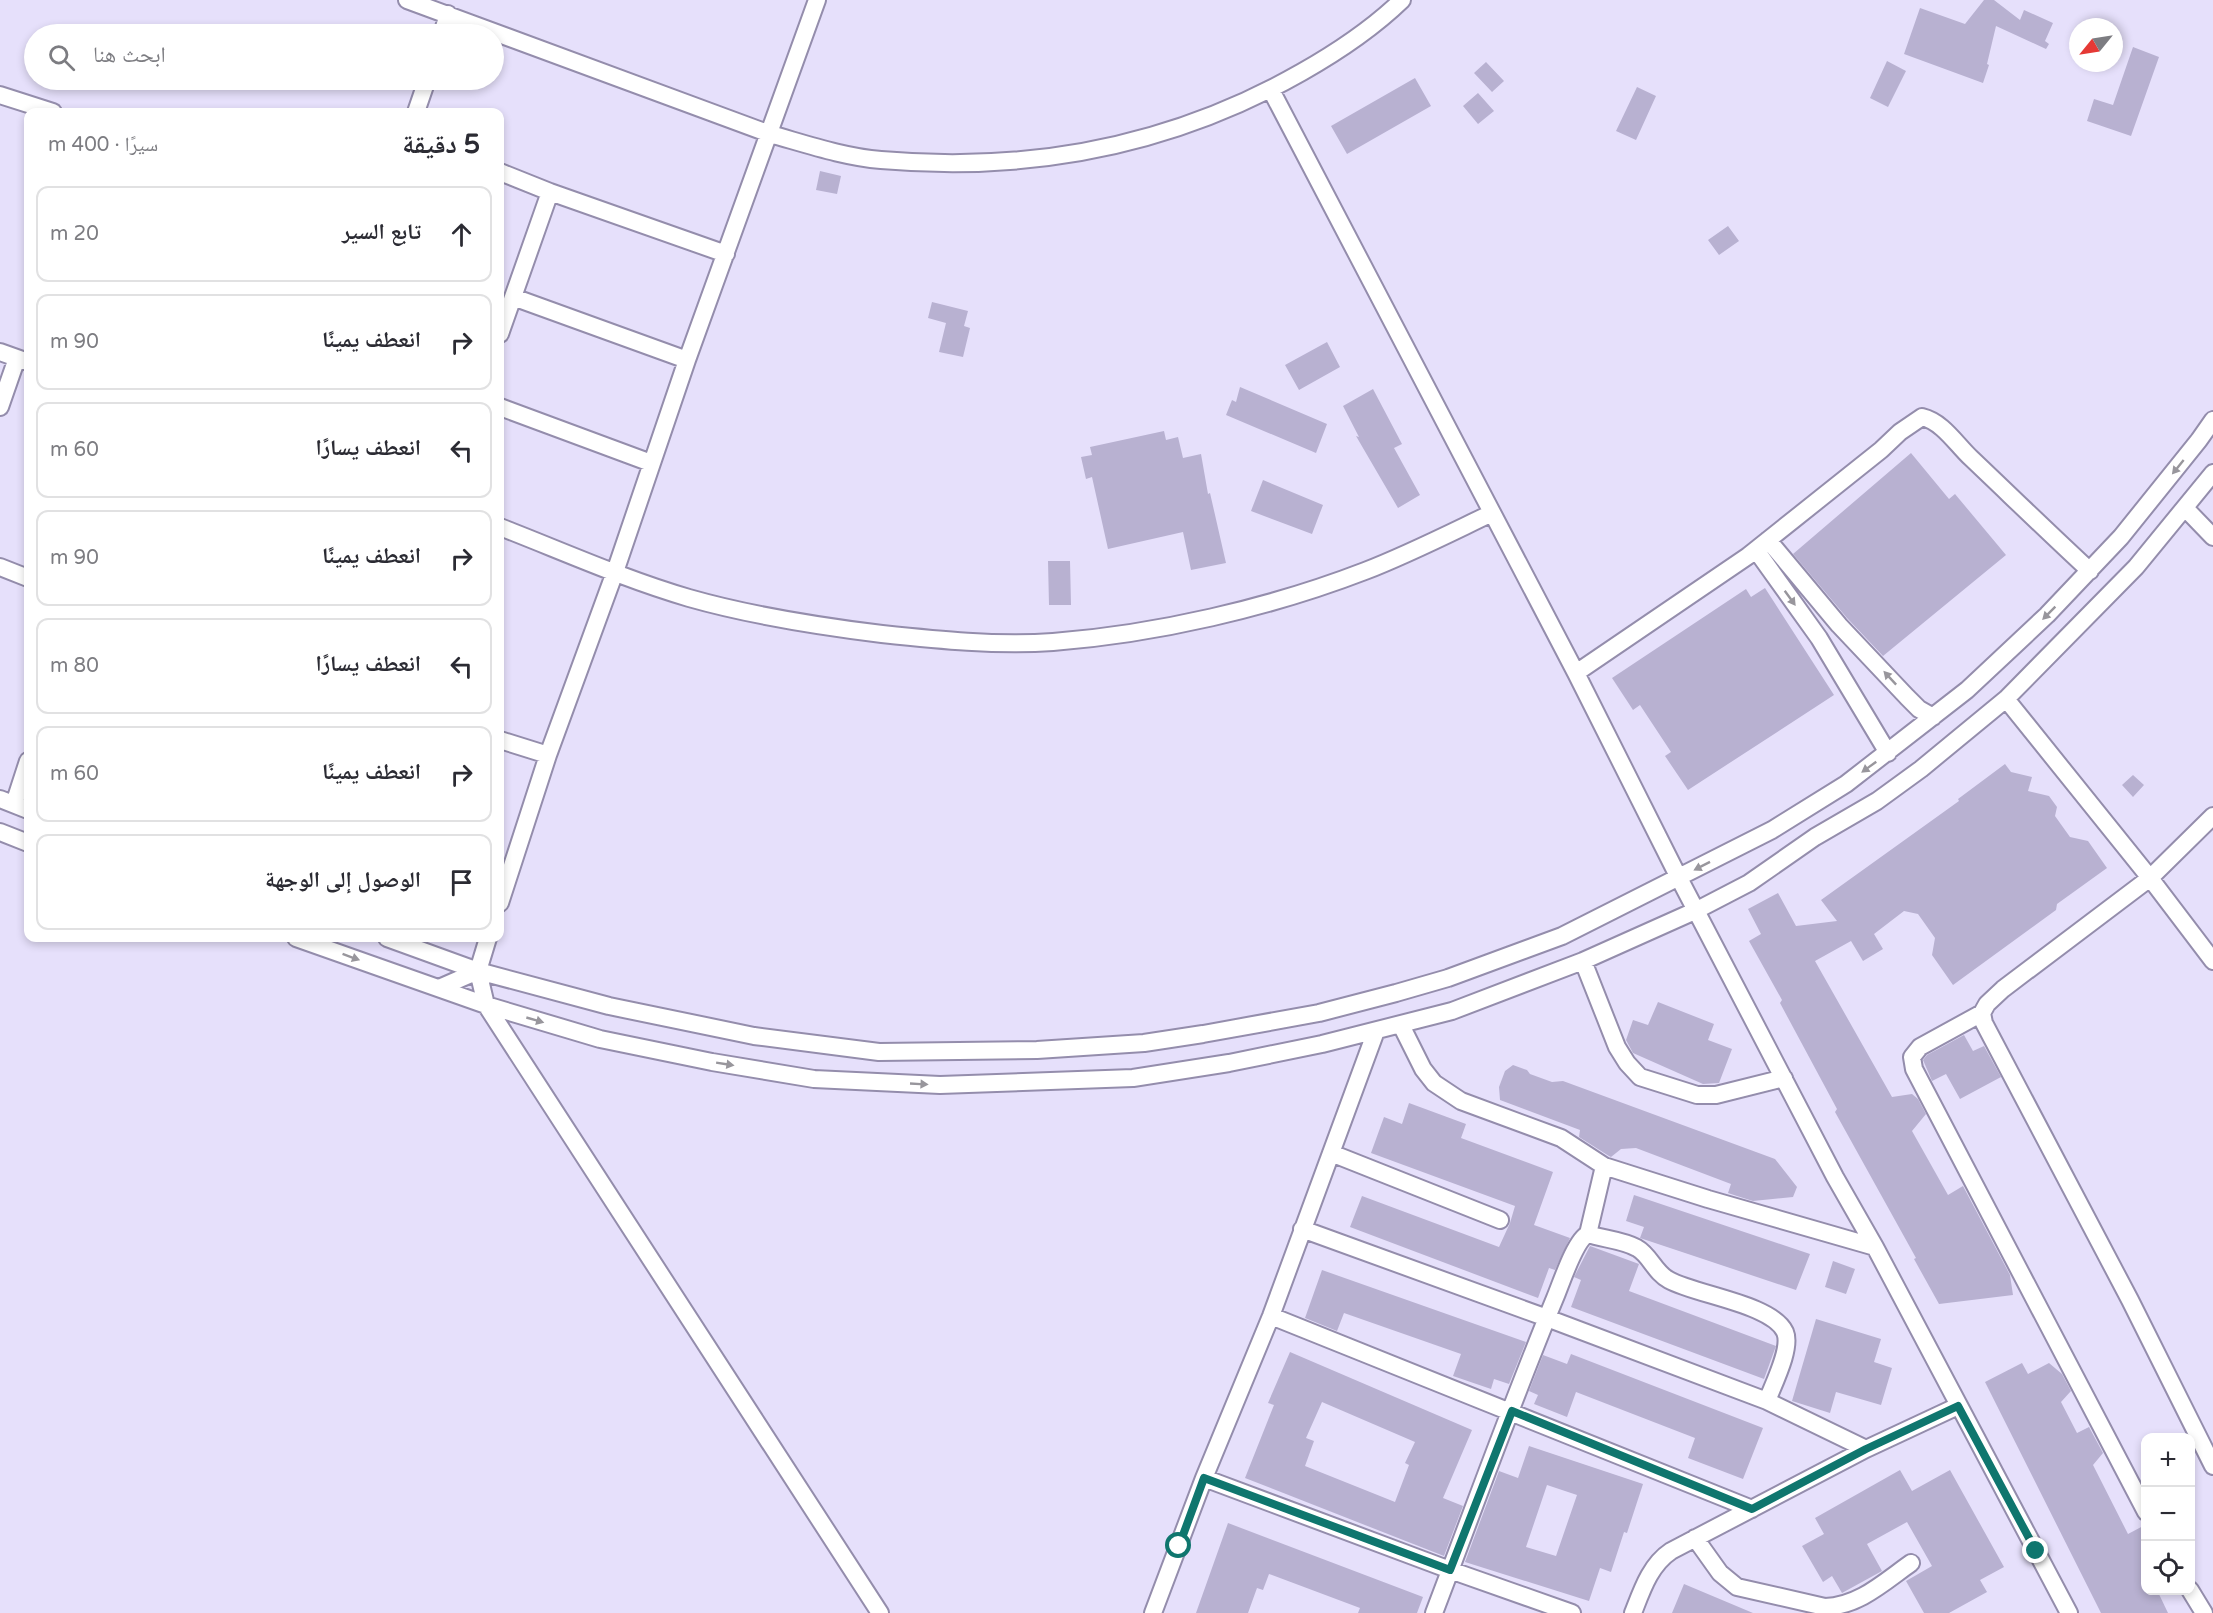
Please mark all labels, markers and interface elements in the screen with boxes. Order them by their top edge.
north arrow [2069,18,2123,72]
search box [24,24,504,90]
icon: search [45,41,78,74]
text: ابحث هنا [93,42,166,68]
text: 5 دقيقة [402,129,480,160]
text: سيرًا · 400 m [48,133,158,157]
icon: ahead [445,218,478,251]
text: تابع السير [342,219,421,245]
text: 20 m [50,222,99,246]
icon: right [445,326,478,359]
text: انعطف يمينًا [322,327,421,353]
text: 90 m [50,330,99,354]
icon: left [445,434,478,467]
text: انعطف يسارًا [316,435,421,461]
text: 60 m [50,438,99,462]
one-way arrow [2172,459,2184,474]
icon: right [445,542,478,575]
text: انعطف يمينًا [322,543,421,569]
text: 90 m [50,546,99,570]
one-way arrow [1784,589,1796,605]
one-way arrow [2042,605,2056,619]
icon: left [445,650,478,683]
text: انعطف يسارًا [316,651,421,677]
text: 80 m [50,654,99,678]
one-way arrow [1883,671,1897,686]
icon: right [445,758,478,791]
text: انعطف يمينًا [322,759,421,785]
one-way arrow [1861,760,1876,772]
text: 60 m [50,762,99,786]
one-way arrow [1693,861,1710,871]
icon: arrive [445,866,478,899]
text: الوصول إلى الوجهة [265,867,421,893]
one-way arrow [342,952,360,962]
one-way arrow [526,1016,544,1025]
one-way arrow [716,1060,735,1069]
one-way arrow [909,1079,928,1088]
map controls [2141,1433,2195,1595]
button: + [2141,1433,2195,1487]
button: − [2141,1487,2195,1541]
route start [1165,1532,1191,1558]
route end [2022,1537,2048,1563]
button: locate [2141,1541,2195,1595]

